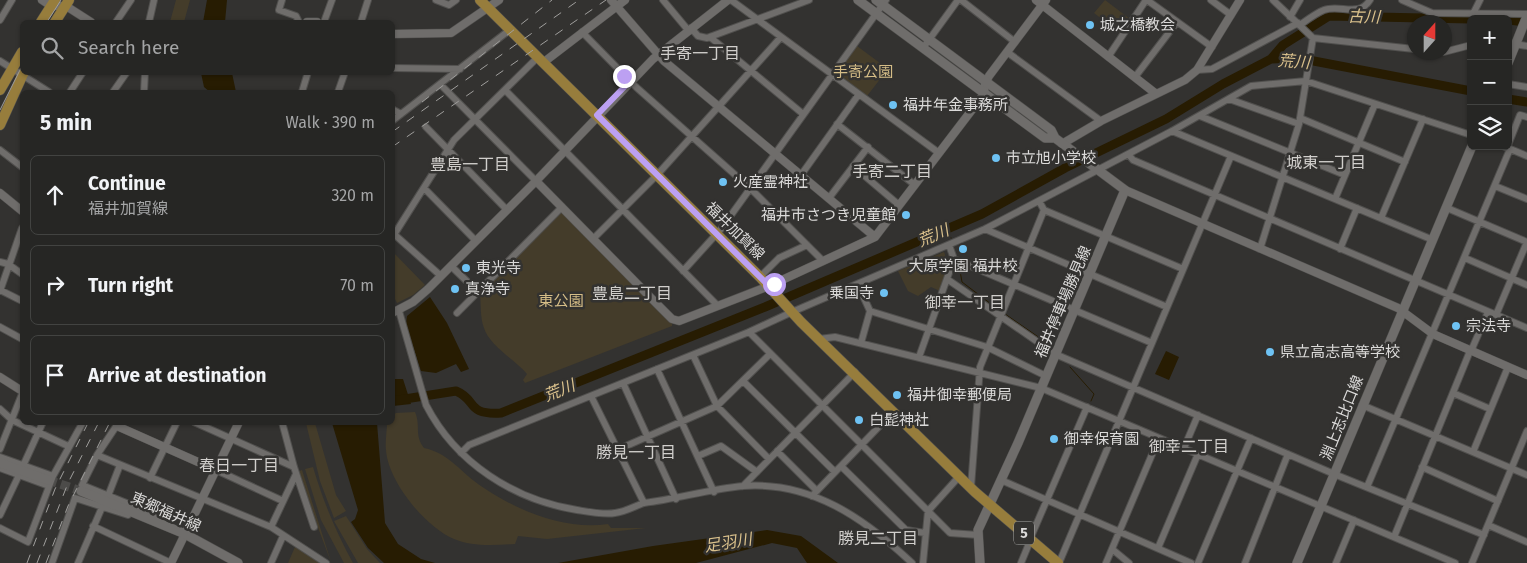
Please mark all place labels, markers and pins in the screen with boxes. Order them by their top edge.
place label: 城之橋教会 [1100,16,1175,34]
marker: 城之橋教会 [1084,19,1096,31]
place label: 福井年金事務所 [903,96,1008,114]
marker: 福井年金事務所 [887,99,899,111]
place label: 市立旭小学校 [1006,149,1096,167]
marker: 市立旭小学校 [990,152,1002,164]
place label: 火産霊神社 [733,173,808,191]
marker: 火産霊神社 [717,176,729,188]
place label: 福井市さつき児童館 [761,206,896,224]
marker: 福井市さつき児童館 [900,209,912,221]
marker: 大原学園 福井校 [957,243,969,255]
place label: 大原学園 福井校 [909,257,1017,275]
place label: 東光寺 [476,259,521,277]
marker: 東光寺 [460,262,472,274]
place label: 真浄寺 [465,280,510,298]
marker: 真浄寺 [449,283,461,295]
place label: 乗国寺 [829,284,874,302]
marker: 乗国寺 [878,287,890,299]
place label: 宗法寺 [1466,317,1511,335]
marker: 宗法寺 [1450,320,1462,332]
place label: 県立高志高等学校 [1280,343,1400,361]
marker: 県立高志高等学校 [1264,346,1276,358]
place label: 福井御幸郵便局 [907,386,1012,404]
marker: 福井御幸郵便局 [891,389,903,401]
place label: 白髭神社 [869,411,929,429]
marker: 白髭神社 [853,414,865,426]
place label: 御幸保育園 [1064,430,1139,448]
marker: 御幸保育園 [1048,433,1060,445]

